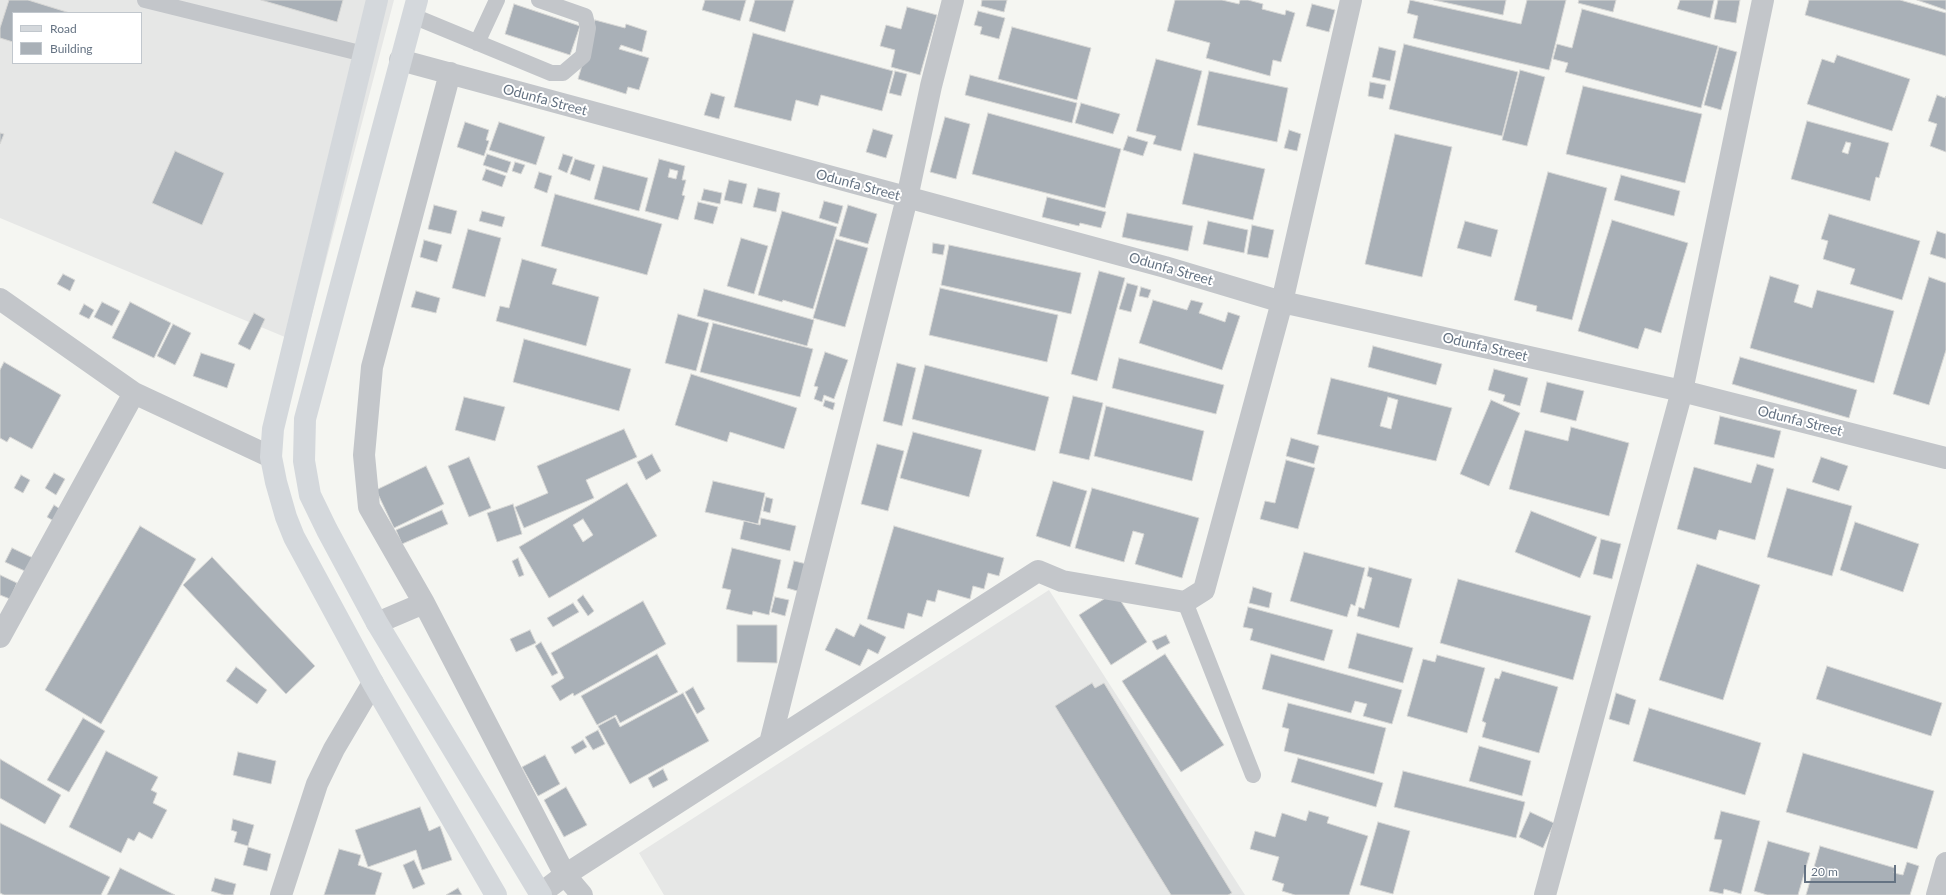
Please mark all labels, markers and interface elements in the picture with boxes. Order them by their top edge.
legend [12,12,142,64]
text: Road [50,21,77,36]
text: Building [50,41,93,56]
street label: Odunfa Street [501,81,589,119]
street label: Odunfa Street [814,166,902,204]
street label: Odunfa Street [1127,249,1215,289]
street label: Odunfa Street [1441,329,1529,365]
street label: Odunfa Street [1756,402,1844,440]
scale bar [1806,857,1898,883]
text: 20 m [1811,864,1838,879]

